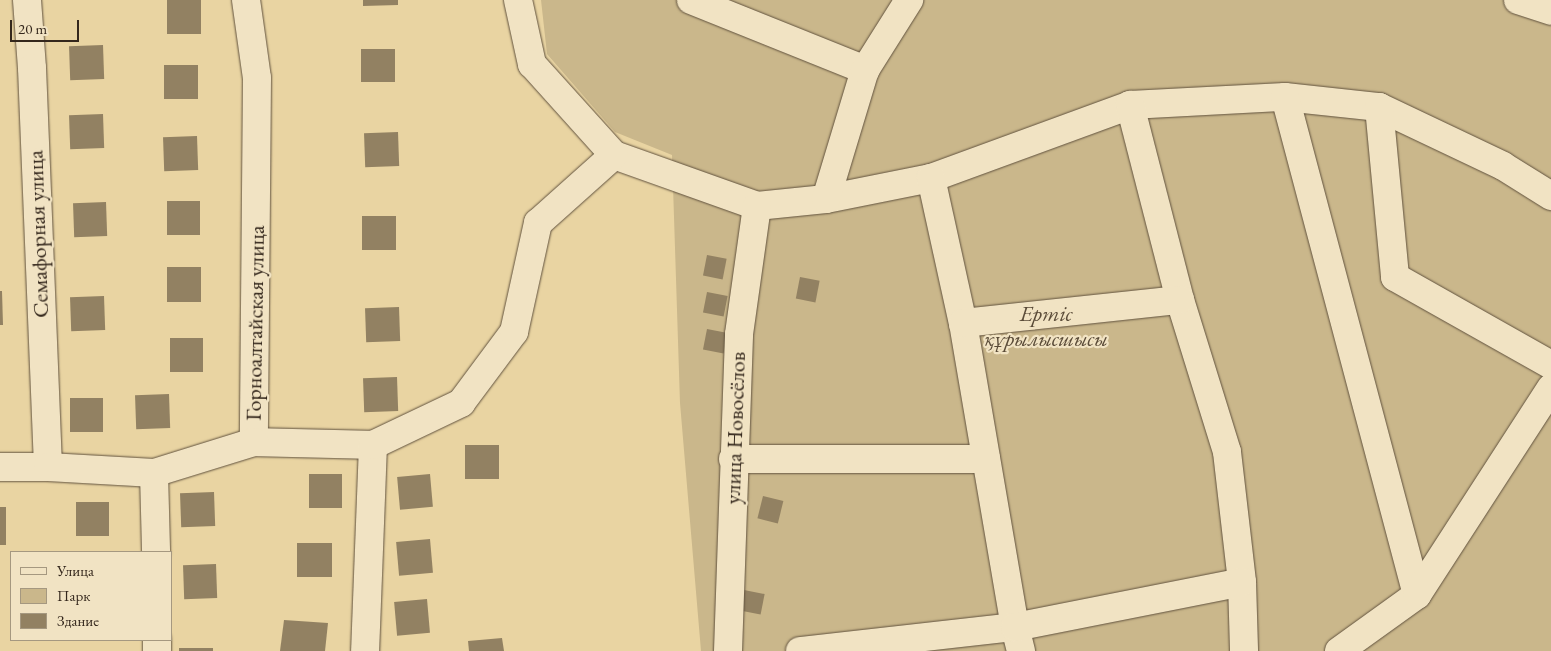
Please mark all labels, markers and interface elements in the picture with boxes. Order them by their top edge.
scale bar [12,10,81,42]
text: 20 m [18,19,47,38]
street label: Семафорная улица [22,150,54,318]
street label: Горноалтайская улица [240,225,270,421]
park label: Ертіс құрылысшысы [984,300,1108,352]
street label: улица Новосёлов [719,351,751,505]
legend [10,551,172,641]
text: Улица [57,561,94,580]
text: Парк [57,586,90,605]
text: Здание [57,611,99,630]

